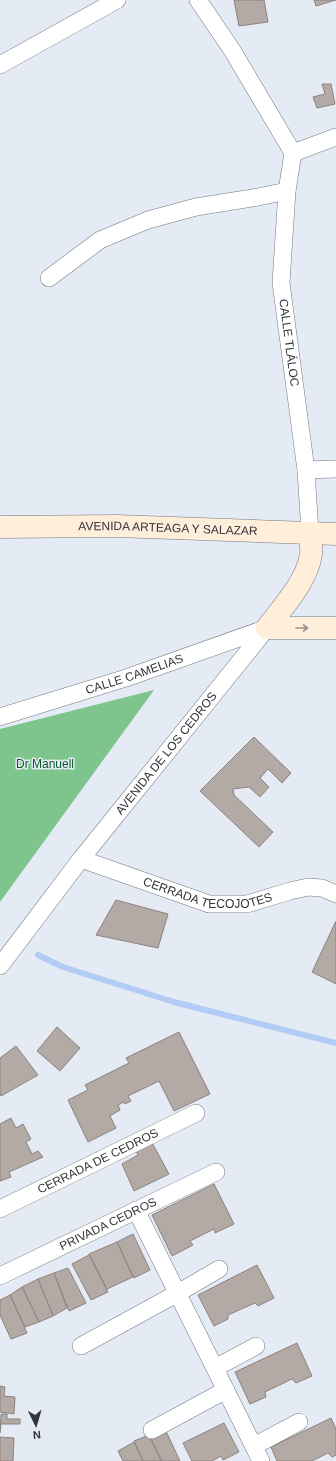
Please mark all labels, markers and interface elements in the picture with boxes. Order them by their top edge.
street label: CALLE TLÁLOC [276,298,302,387]
street label: AVENIDA ARTEAGA Y SALAZAR [78,519,258,538]
one-way arrow [295,624,308,632]
street label: CALLE CAMELIAS [84,651,185,697]
street label: AVENIDA DE LOS CEDROS [113,689,220,817]
park label: Dr Manuell [16,757,74,771]
street label: CERRADA TECOJOTES [141,874,274,911]
street label: CERRADA DE CEDROS [35,1126,161,1197]
street label: PRIVADA CEDROS [57,1195,159,1253]
north arrow [16,1405,56,1445]
text: N [32,1429,41,1441]

